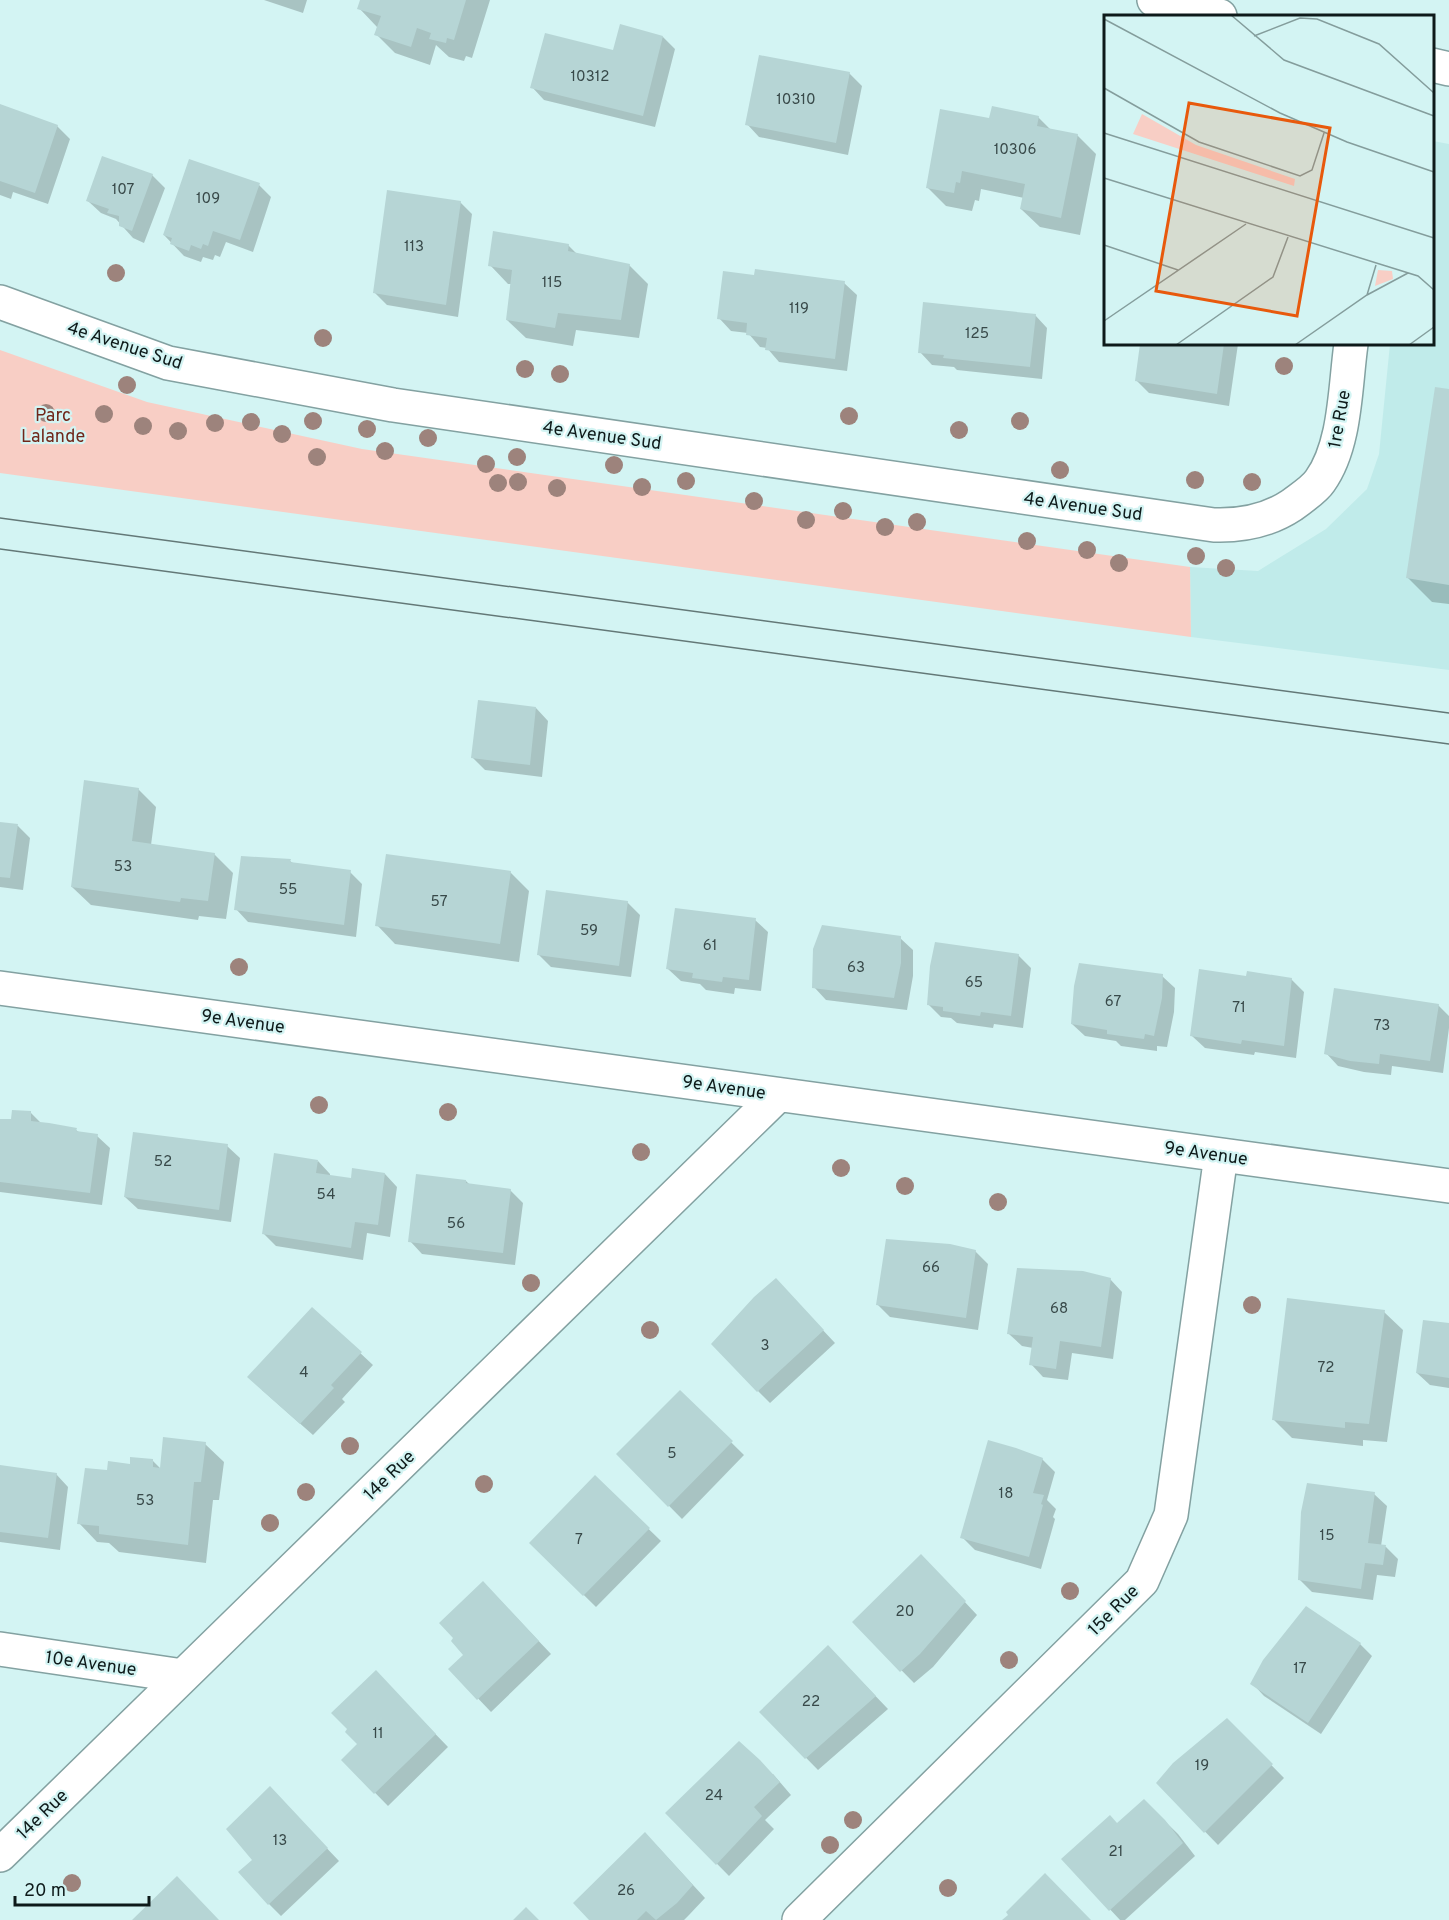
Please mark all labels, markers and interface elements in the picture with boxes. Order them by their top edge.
inset map [1104,15,1434,345]
house number: 10312 [571,68,610,87]
house number: 10310 [776,91,816,110]
house number: 10306 [994,141,1036,160]
house number: 107 [112,181,134,200]
house number: 109 [196,190,220,209]
house number: 113 [404,238,424,257]
house number: 115 [542,274,562,293]
house number: 119 [789,300,809,319]
street label: 4e Avenue Sud [64,317,185,376]
house number: 125 [965,325,989,344]
street label: 1re Rue [1324,388,1357,450]
park label: Parc Lalande [21,405,85,449]
street label: 4e Avenue Sud [541,417,663,456]
street label: 4e Avenue Sud [1022,488,1144,527]
house number: 53 [114,858,132,877]
house number: 55 [279,881,297,900]
house number: 57 [431,893,448,912]
house number: 59 [580,922,598,941]
house number: 61 [703,937,717,956]
house number: 63 [847,959,865,978]
house number: 65 [965,974,983,993]
house number: 67 [1105,993,1121,1012]
house number: 71 [1232,999,1246,1018]
street label: 9e Avenue [200,1005,286,1040]
house number: 73 [1374,1017,1390,1036]
street label: 9e Avenue [681,1071,767,1106]
street label: 9e Avenue [1163,1137,1249,1172]
house number: 52 [154,1153,172,1172]
house number: 54 [317,1186,335,1205]
house number: 56 [447,1215,465,1234]
house number: 66 [922,1259,940,1278]
house number: 68 [1050,1300,1068,1319]
house number: 3 [760,1337,770,1356]
house number: 72 [1318,1359,1334,1378]
house number: 4 [299,1364,309,1383]
house number: 5 [667,1445,677,1464]
street label: 14e Rue [359,1446,421,1506]
house number: 18 [999,1485,1013,1504]
house number: 53 [136,1492,154,1511]
house number: 15 [1320,1527,1334,1546]
house number: 7 [575,1531,583,1550]
street label: 15e Rue [1084,1581,1145,1642]
house number: 20 [896,1603,914,1622]
street label: 10e Avenue [44,1647,138,1682]
house number: 17 [1293,1660,1307,1679]
house number: 22 [802,1693,820,1712]
house number: 11 [372,1725,384,1744]
house number: 19 [1195,1757,1209,1776]
street label: 14e Rue [12,1785,74,1845]
house number: 24 [705,1787,723,1806]
house number: 13 [273,1832,287,1851]
house number: 21 [1109,1843,1123,1862]
scale bar [15,1869,148,1907]
text: 20 m [24,1880,66,1903]
house number: 26 [617,1882,635,1901]

